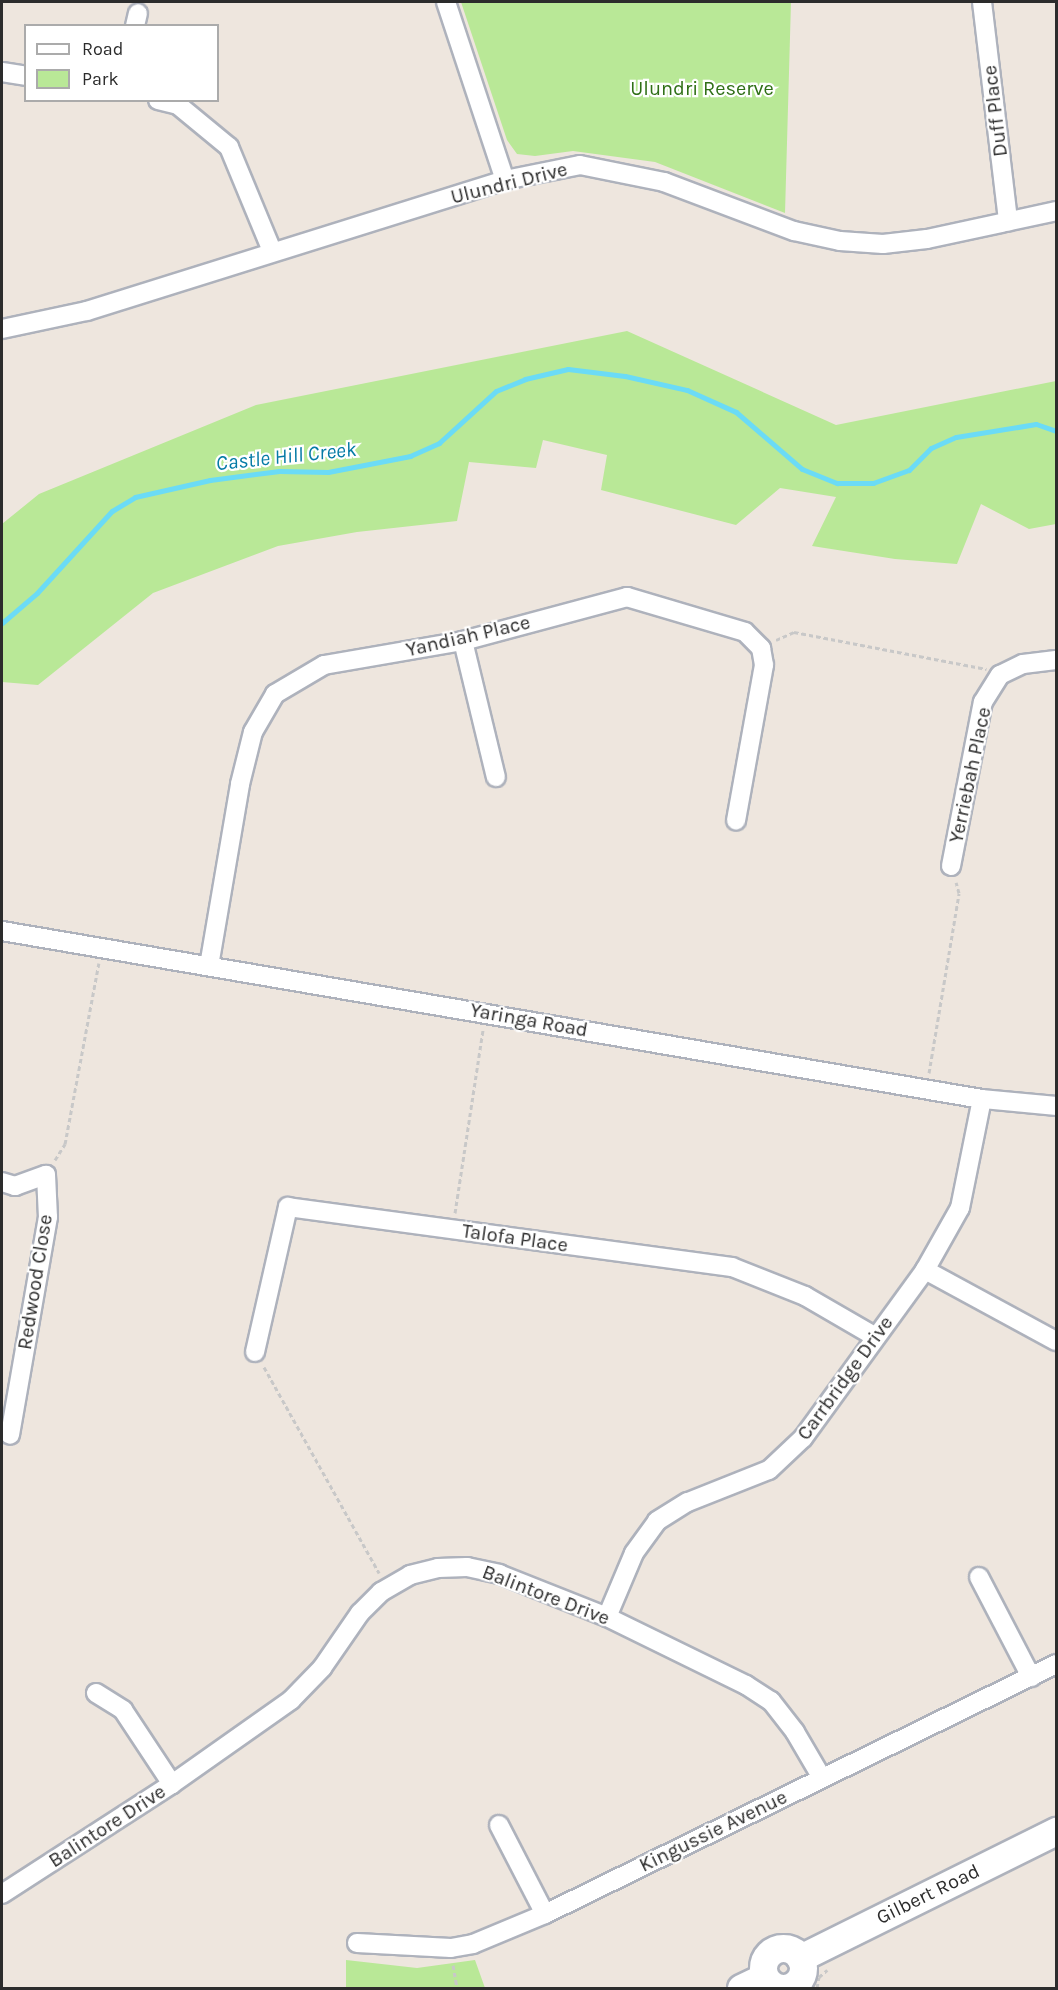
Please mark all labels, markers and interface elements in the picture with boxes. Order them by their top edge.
legend [24,24,219,102]
text: Road [82,38,123,60]
street label: Duff Place [977,64,1013,158]
text: Park [82,68,119,90]
park label: Ulundri Reserve [630,76,774,100]
street label: Ulundri Drive [448,157,570,209]
water label: Castle Hill Creek [215,436,357,476]
street label: Yandiah Place [404,610,532,662]
street label: Yerriebah Place [944,705,996,845]
street label: Yaringa Road [468,998,590,1042]
street label: Redwood Close [12,1213,58,1351]
street label: Talofa Place [461,1219,569,1257]
street label: Carrbridge Drive [792,1311,898,1445]
street label: Balintore Drive [479,1560,613,1630]
street label: Balintore Drive [44,1779,170,1873]
street label: Kingussie Avenue [635,1785,791,1877]
street label: Gilbert Road [872,1859,984,1929]

